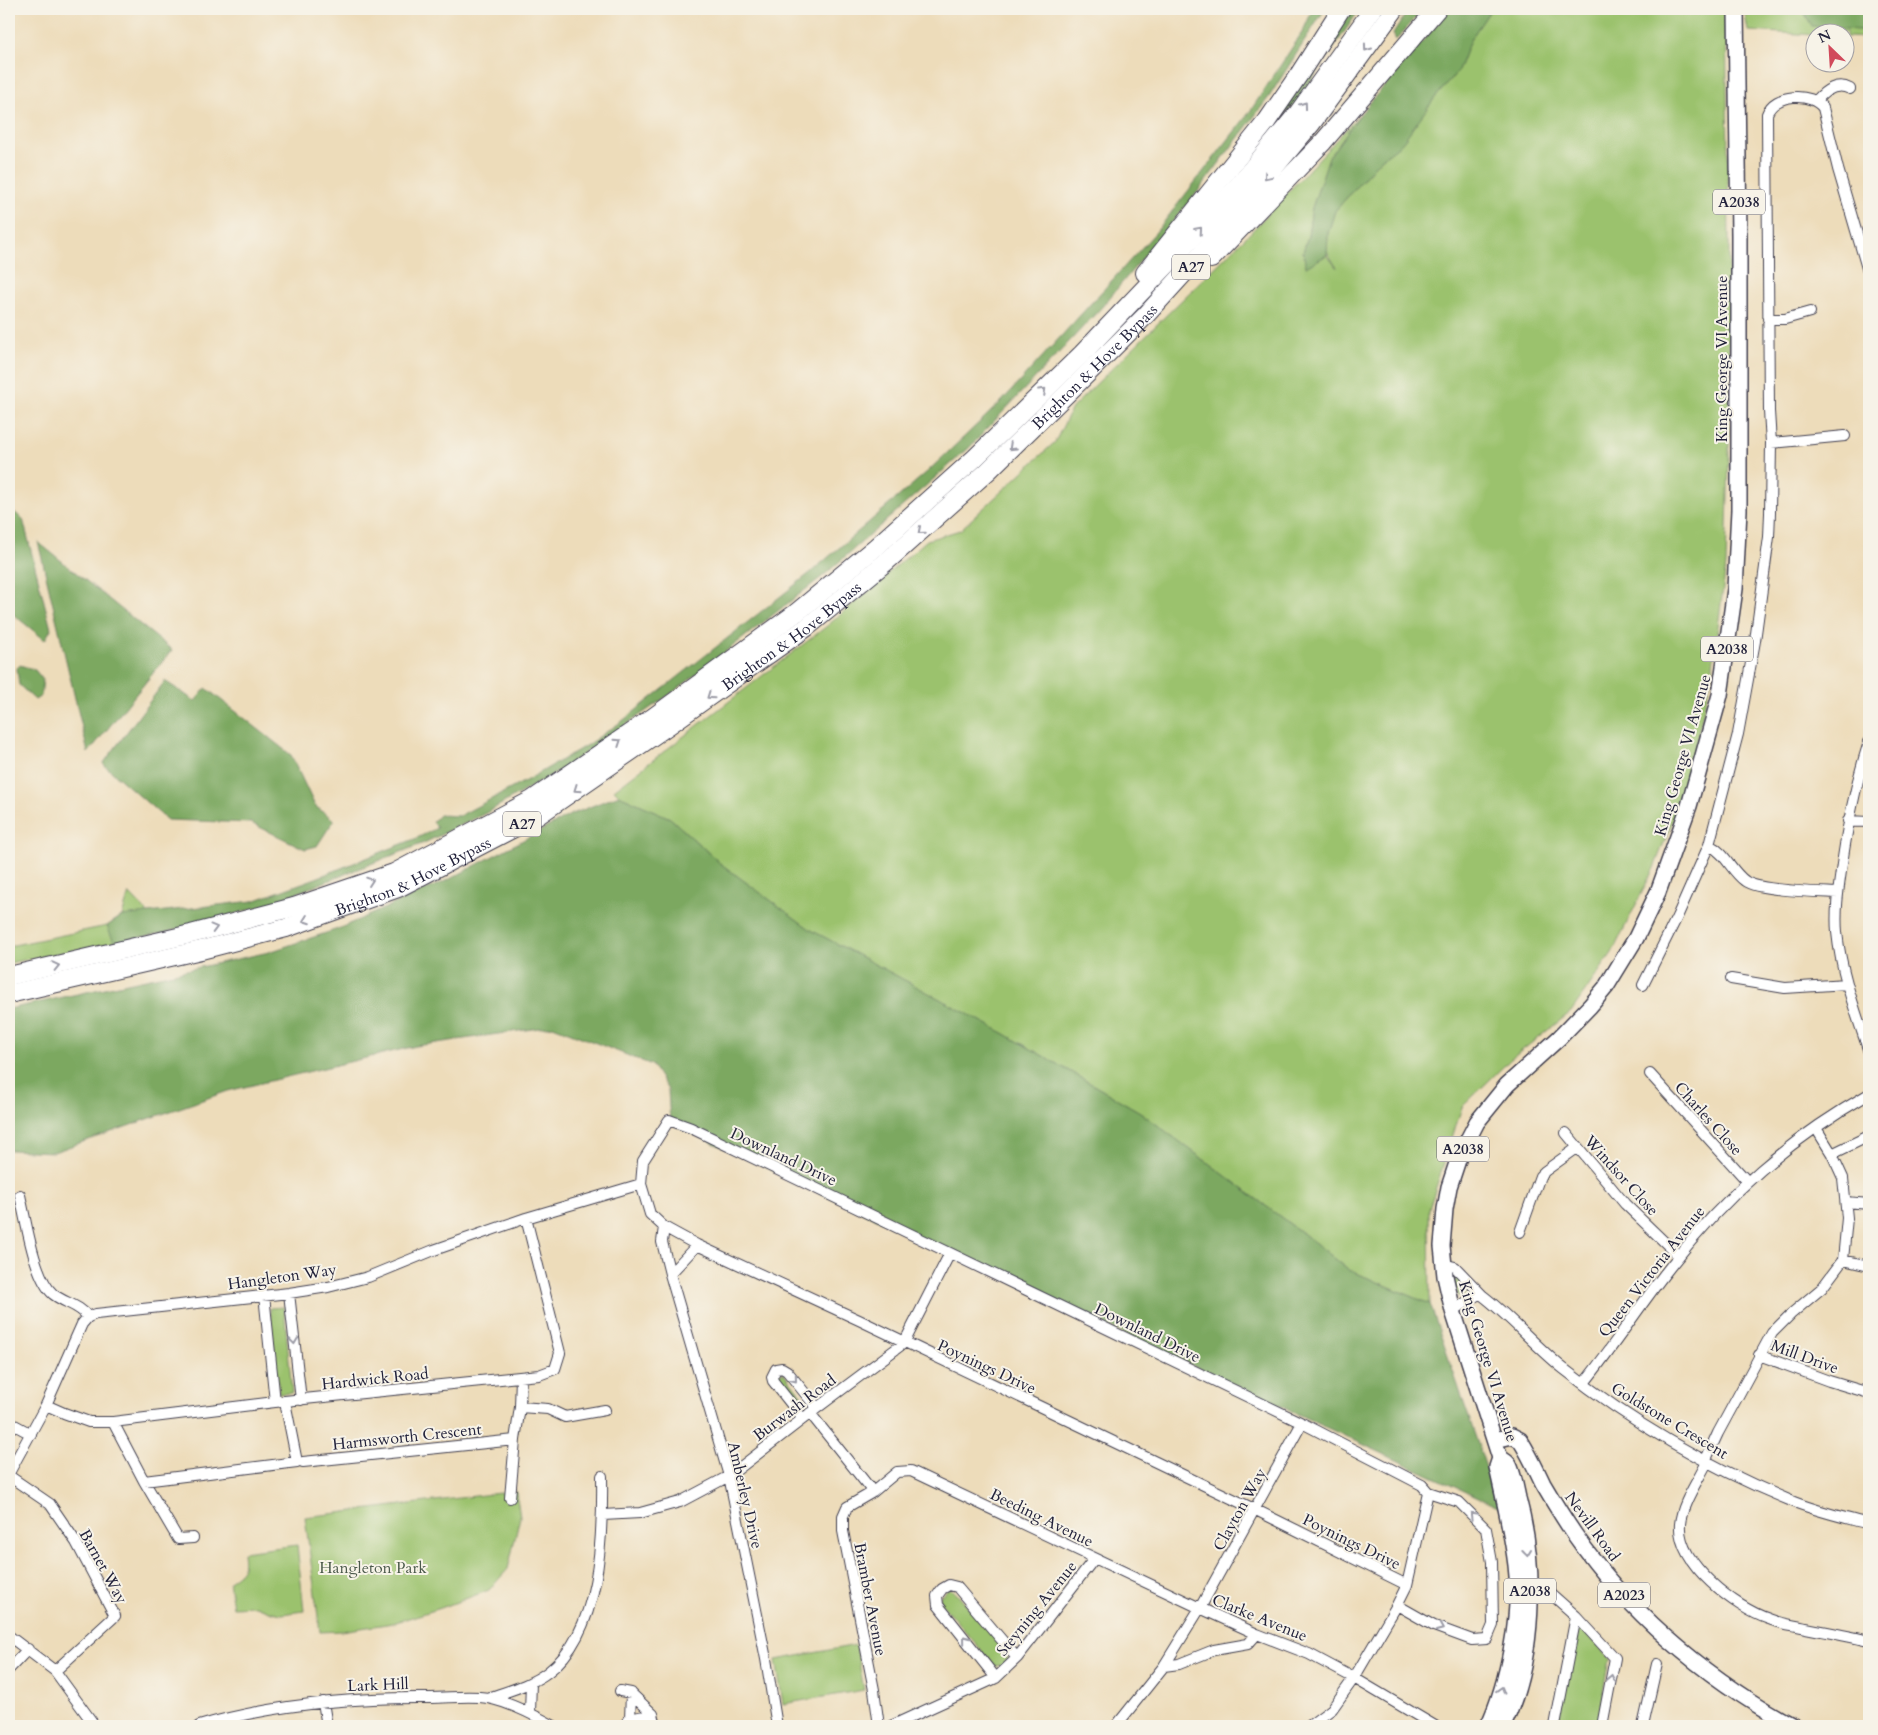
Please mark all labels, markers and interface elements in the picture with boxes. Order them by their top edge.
north arrow [1806,22,1856,72]
text: N [1815,25,1834,48]
one-way arrow [1364,42,1372,51]
one-way arrow [1298,101,1307,111]
one-way arrow [1264,171,1273,180]
road number: A2038 [1713,190,1765,214]
one-way arrow [1194,226,1203,235]
road number: A27 [1172,254,1210,280]
street label: King George VI Avenue [1711,275,1733,443]
street label: Brighton & Hove Bypass [1027,300,1163,434]
one-way arrow [1038,388,1047,397]
one-way arrow [1009,441,1018,450]
one-way arrow [917,525,926,534]
street label: Brighton & Hove Bypass [718,577,866,696]
road number: A2038 [1701,636,1753,662]
street label: King George VI Avenue [1649,672,1717,839]
one-way arrow [706,690,716,699]
one-way arrow [612,739,621,748]
one-way arrow [573,783,582,792]
road number: A27 [503,812,541,836]
street label: Brighton & Hove Bypass [332,832,495,922]
one-way arrow [365,877,374,887]
one-way arrow [302,915,310,925]
one-way arrow [210,923,218,933]
one-way arrow [52,961,61,972]
street label: Charles Close [1669,1077,1747,1160]
street label: Downland Drive [727,1123,840,1191]
street label: Windsor Close [1578,1130,1663,1221]
road number: A2038 [1437,1136,1489,1162]
street label: Queen Victoria Avenue [1593,1201,1710,1342]
street label: Hangleton Way [226,1258,339,1296]
street label: King George VI Avenue [1453,1278,1523,1444]
street label: Downland Drive [1091,1298,1204,1368]
street label: Poynings Drive [934,1334,1040,1399]
street label: Mill Drive [1768,1335,1842,1379]
one-way arrow [288,1337,299,1345]
street label: Hardwick Road [321,1362,430,1396]
street label: Burwash Road [749,1369,841,1446]
one-way arrow [788,1373,797,1383]
street label: Goldstone Crescent [1607,1377,1732,1465]
street label: Harmsworth Crescent [331,1418,483,1456]
street label: Amberley Drive [722,1439,768,1551]
street label: Clayton Way [1208,1464,1272,1555]
street label: Beeding Avenue [986,1483,1097,1552]
street label: Nevill Road [1559,1487,1625,1566]
street label: Poynings Drive [1299,1509,1404,1575]
one-way arrow [1469,1512,1478,1521]
street label: Barnet Way [74,1525,133,1608]
street label: Bramber Avenue [848,1541,892,1658]
one-way arrow [1521,1549,1532,1557]
street label: Steyning Avenue [992,1556,1082,1661]
park label: Hangleton Park [319,1557,427,1579]
road number: A2038 [1504,1578,1556,1604]
road number: A2023 [1598,1582,1650,1608]
street label: Clarke Avenue [1209,1589,1311,1647]
one-way arrow [1435,1621,1444,1632]
one-way arrow [962,1636,971,1645]
street label: Lark Hill [347,1673,409,1697]
one-way arrow [1606,1674,1616,1683]
one-way arrow [1495,1687,1505,1695]

